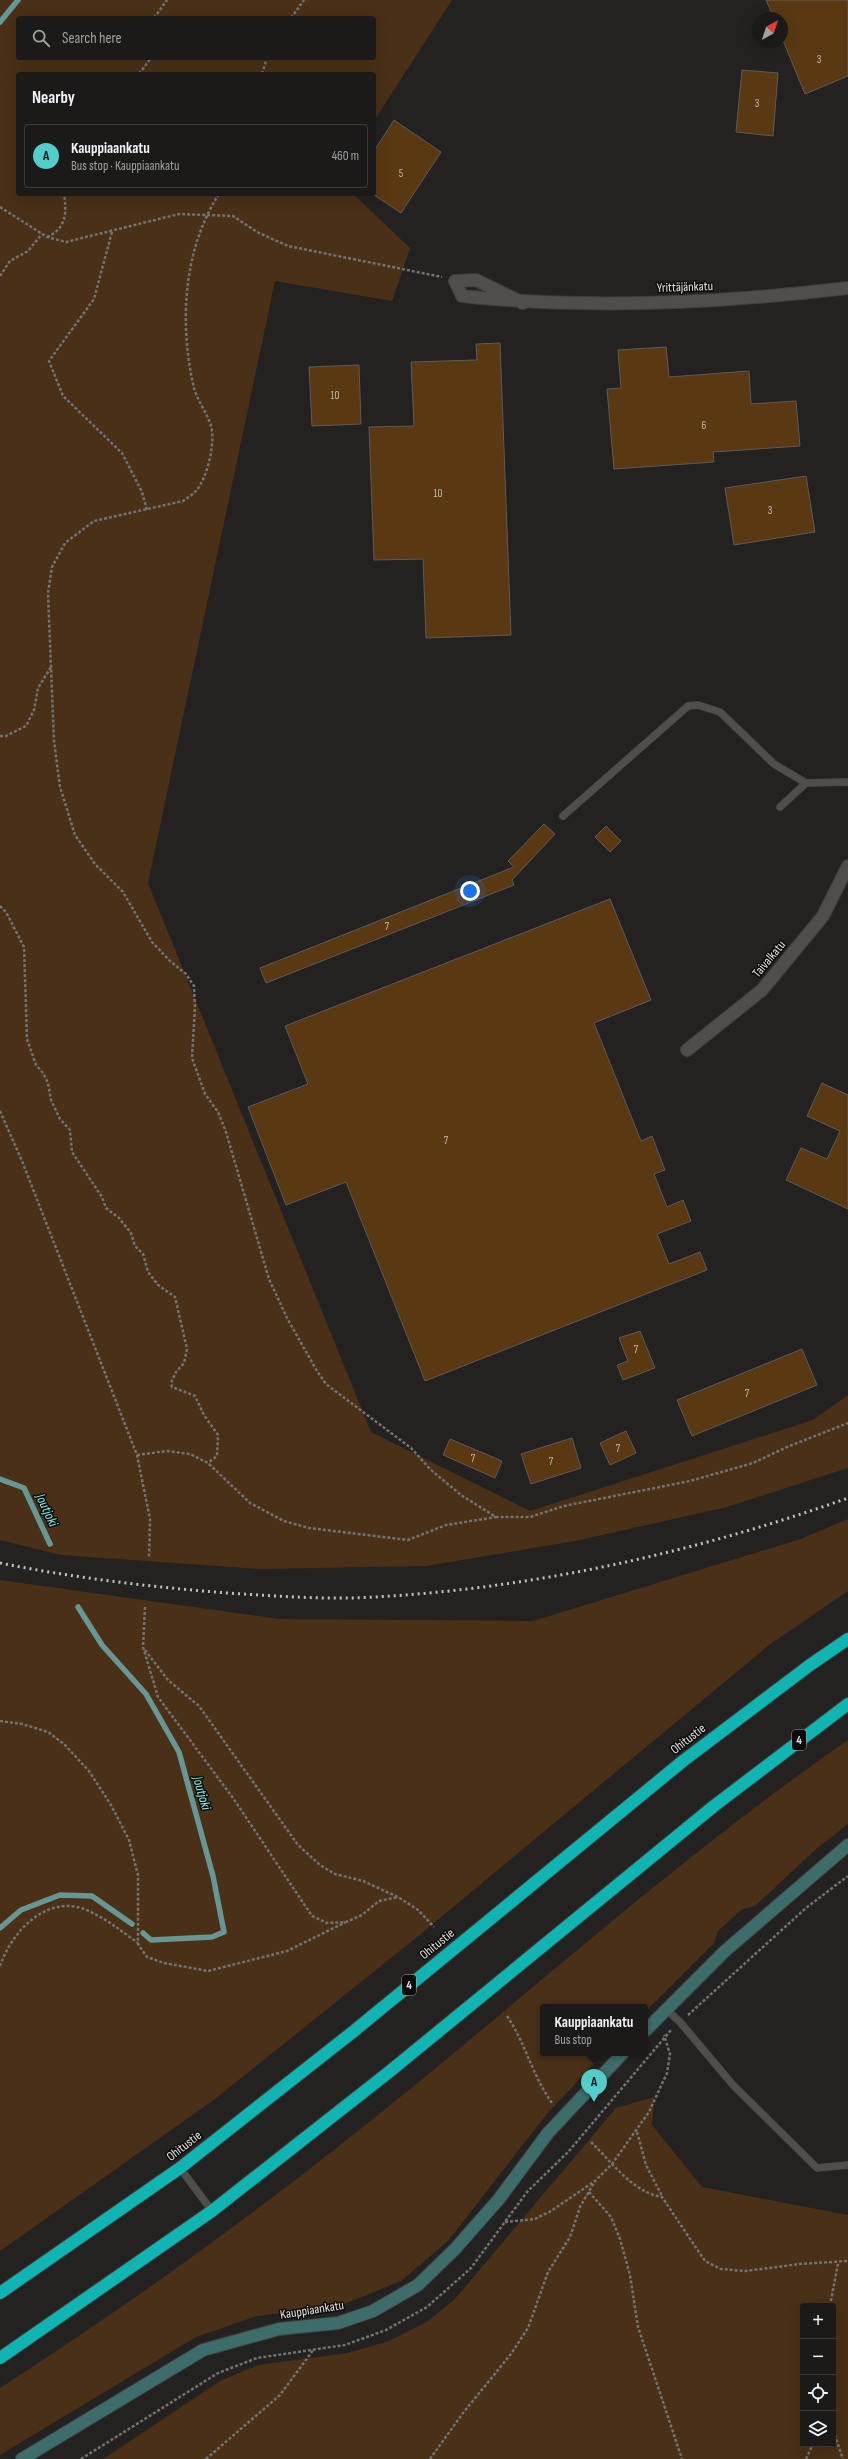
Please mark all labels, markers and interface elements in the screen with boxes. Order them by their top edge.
north arrow [752,12,788,48]
search box [16,16,376,60]
icon: search [30,27,52,49]
text: Search here [62,29,122,48]
house number: 3 [817,53,822,66]
text: Nearby [32,88,75,108]
house number: 3 [755,97,760,110]
text: Kauppiaankatu [71,139,150,158]
text: A [43,148,49,164]
text: 460 m [332,148,359,164]
text: Bus stop · Kauppiaankatu [71,158,179,174]
house number: 5 [399,167,403,180]
street label: Yrittäjänkatu [657,278,713,296]
house number: 10 [331,389,339,402]
house number: 6 [702,419,707,432]
house number: 10 [434,487,442,500]
house number: 3 [768,504,773,517]
your location [460,881,480,901]
house number: 7 [385,920,390,933]
street label: Taivalkatu [749,937,789,981]
house number: 7 [444,1134,449,1147]
house number: 7 [634,1343,639,1356]
house number: 7 [745,1387,750,1400]
house number: 7 [616,1442,621,1455]
house number: 7 [471,1452,476,1465]
house number: 7 [549,1455,554,1468]
water label: Joutjoki [32,1490,62,1530]
street label: Ohitustie [667,1720,709,1758]
road number: 4 [792,1730,806,1750]
water label: Joutjoki [189,1773,215,1812]
street label: Ohitustie [416,1925,458,1963]
road number: 4 [402,1975,416,1995]
popup [540,2004,648,2056]
text: Kauppiaankatu [555,2013,633,2032]
text: Bus stop [555,2032,592,2048]
pin: A [581,2069,607,2102]
street label: Ohitustie [163,2127,205,2165]
street label: Kauppiaankatu [279,2297,345,2323]
map controls [800,2303,836,2447]
button: + [800,2303,836,2339]
button: − [800,2339,836,2375]
button: locate [800,2375,836,2411]
button: layers [800,2411,836,2447]

